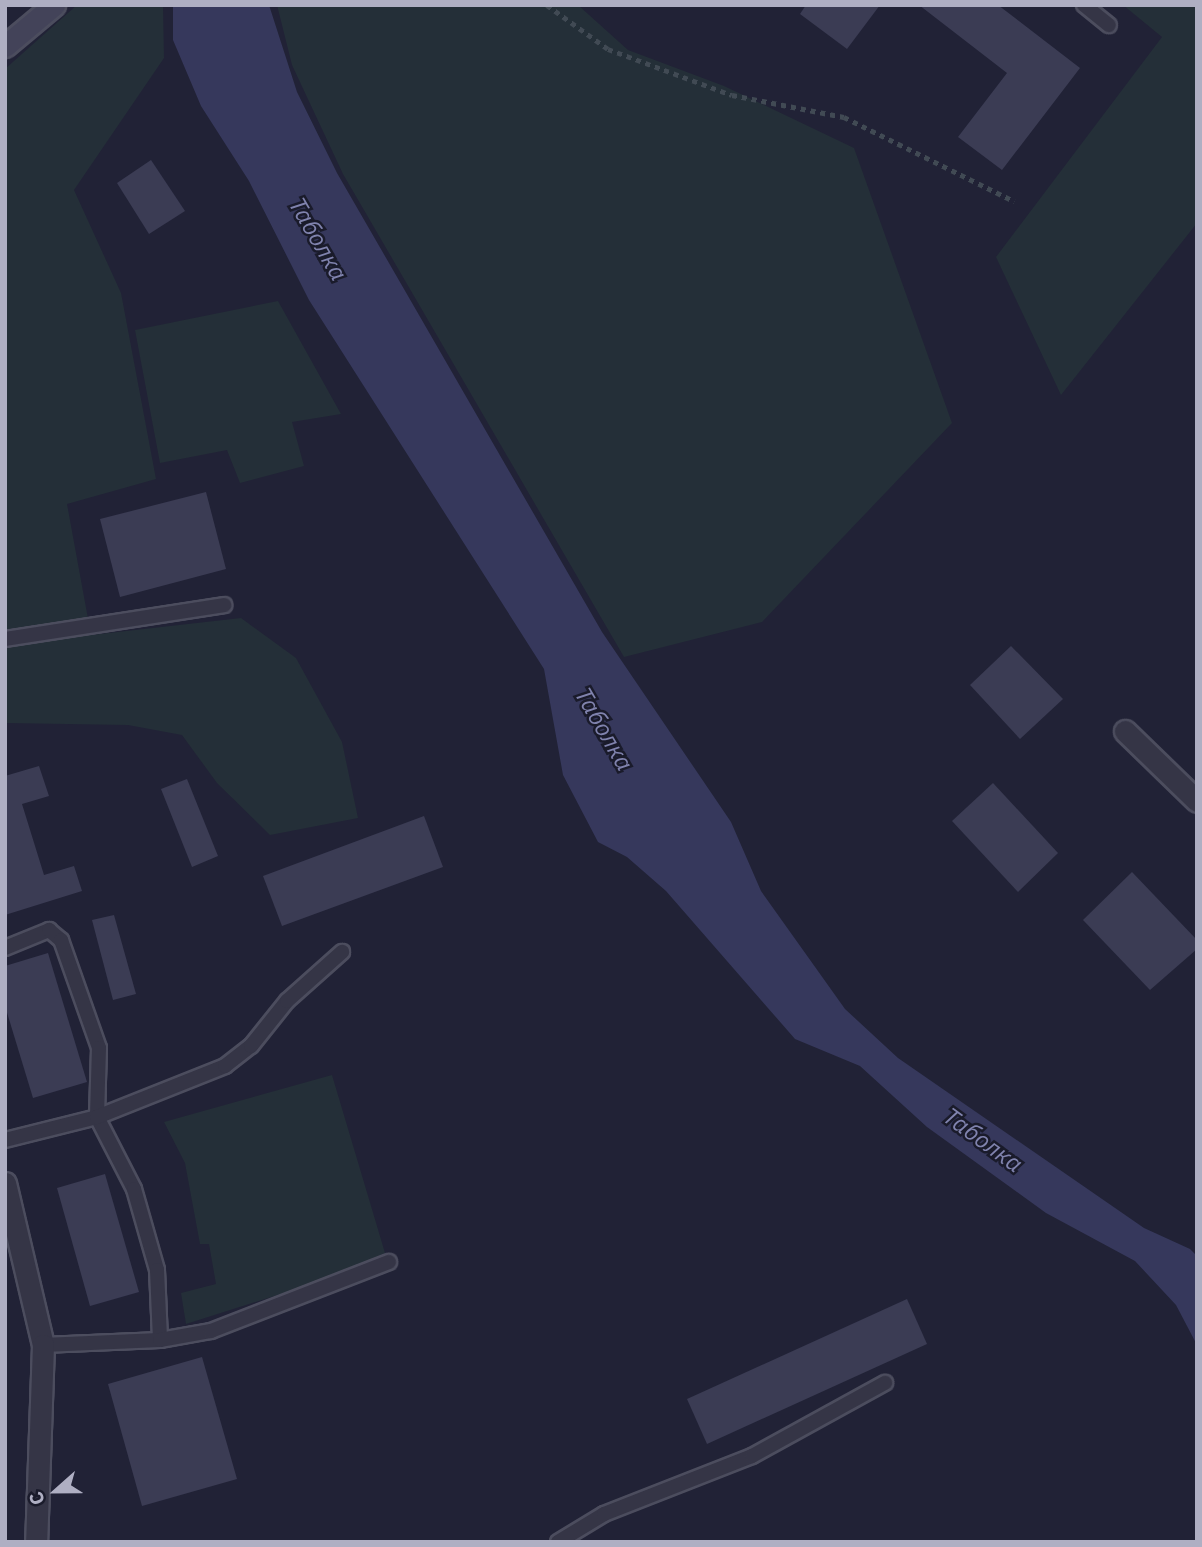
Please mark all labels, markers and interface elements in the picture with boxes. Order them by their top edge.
water label: Таболка [283,192,353,286]
water label: Таболка [569,682,639,776]
water label: Таболка [938,1102,1028,1178]
north arrow [21,1456,91,1526]
text: С [23,1488,50,1509]

